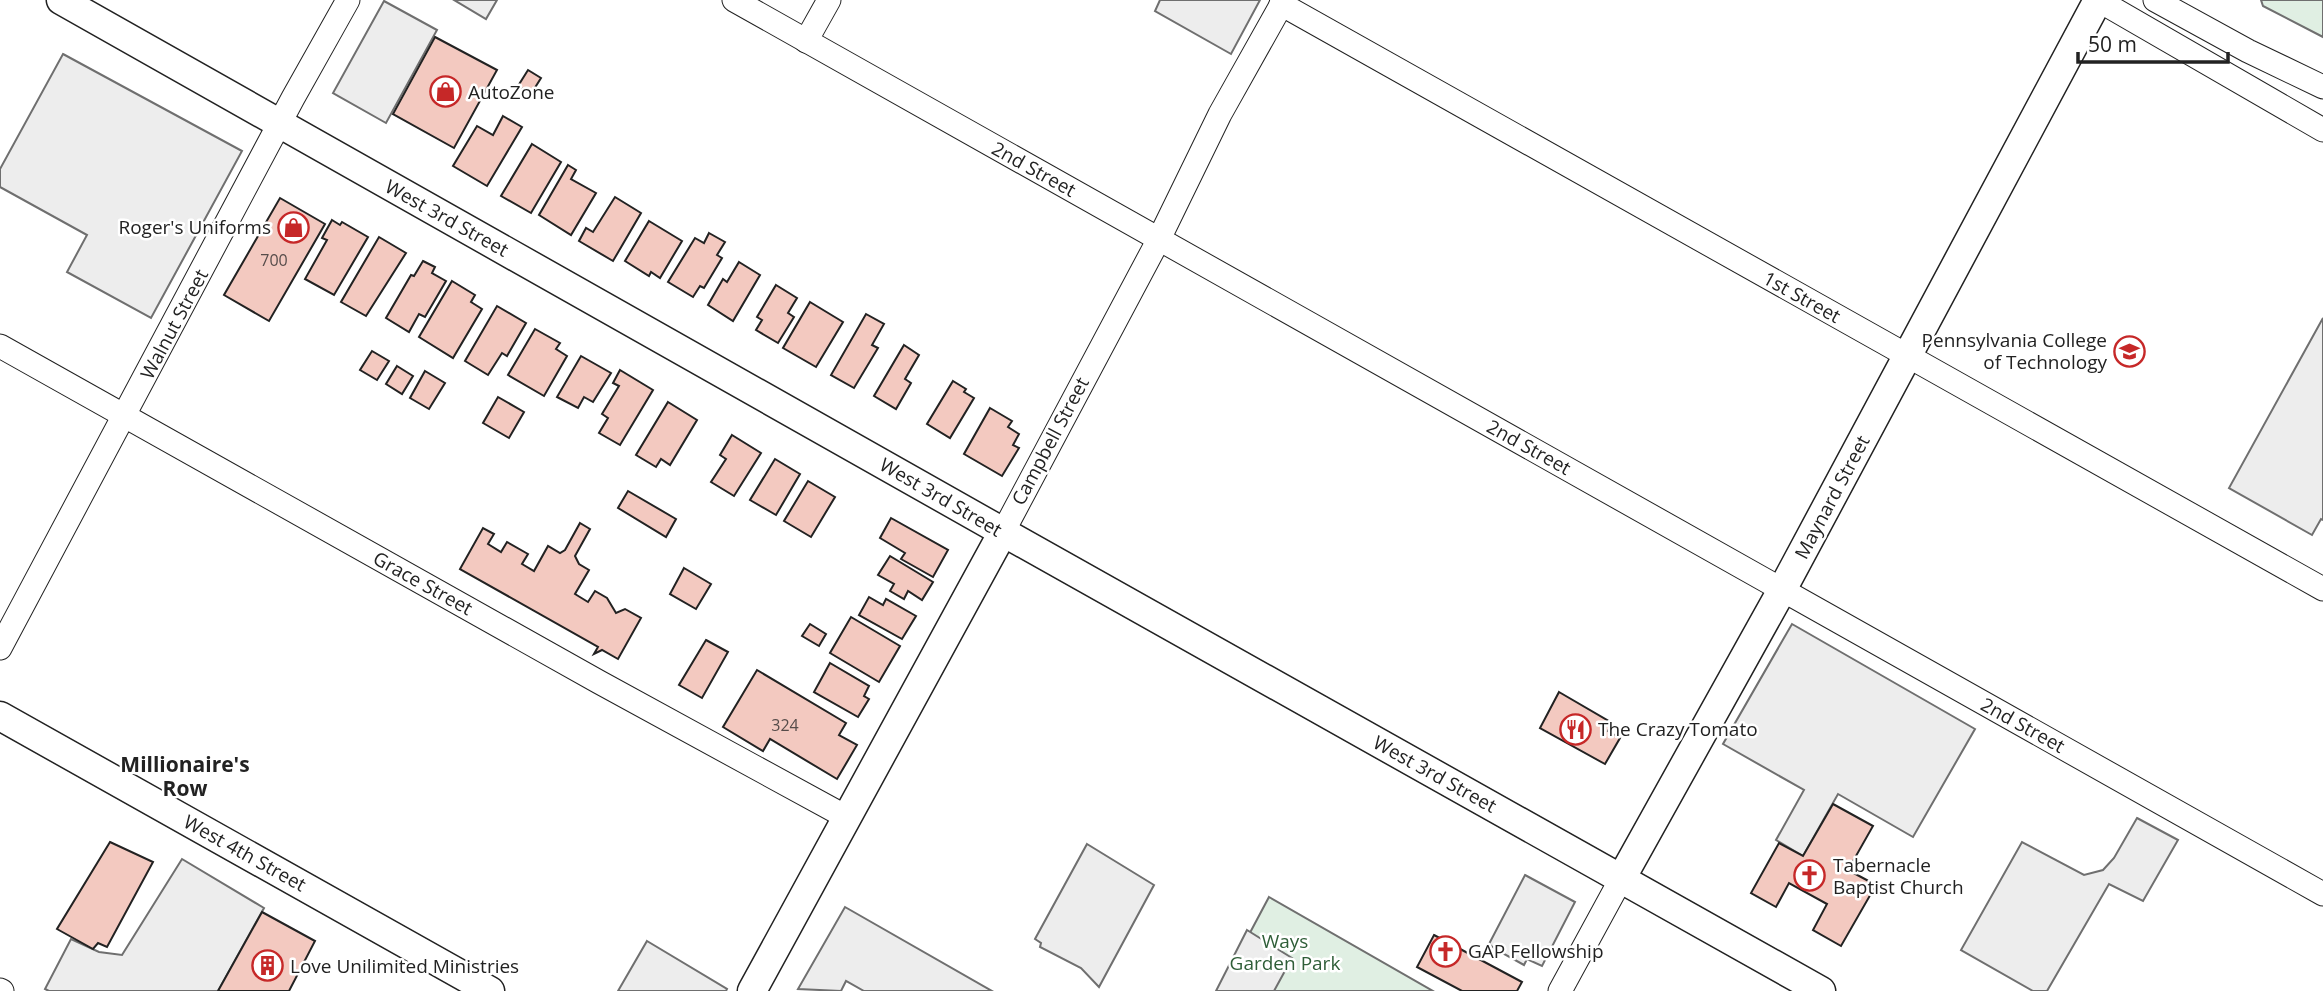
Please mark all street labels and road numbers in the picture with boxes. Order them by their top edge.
street label: 2nd Street [987,135,1081,203]
street label: West 3rd Street [381,173,514,263]
street label: Walnut Street [134,264,214,384]
street label: 1st Street [1759,265,1846,329]
street label: Campbell Street [1005,372,1095,510]
street label: 2nd Street [1482,413,1576,481]
street label: Maynard Street [1788,430,1876,563]
street label: West 3rd Street [875,451,1007,543]
street label: Grace Street [369,545,478,621]
street label: 2nd Street [1976,691,2070,759]
street label: West 3rd Street [1369,729,1502,819]
street label: West 4th Street [179,809,311,898]

